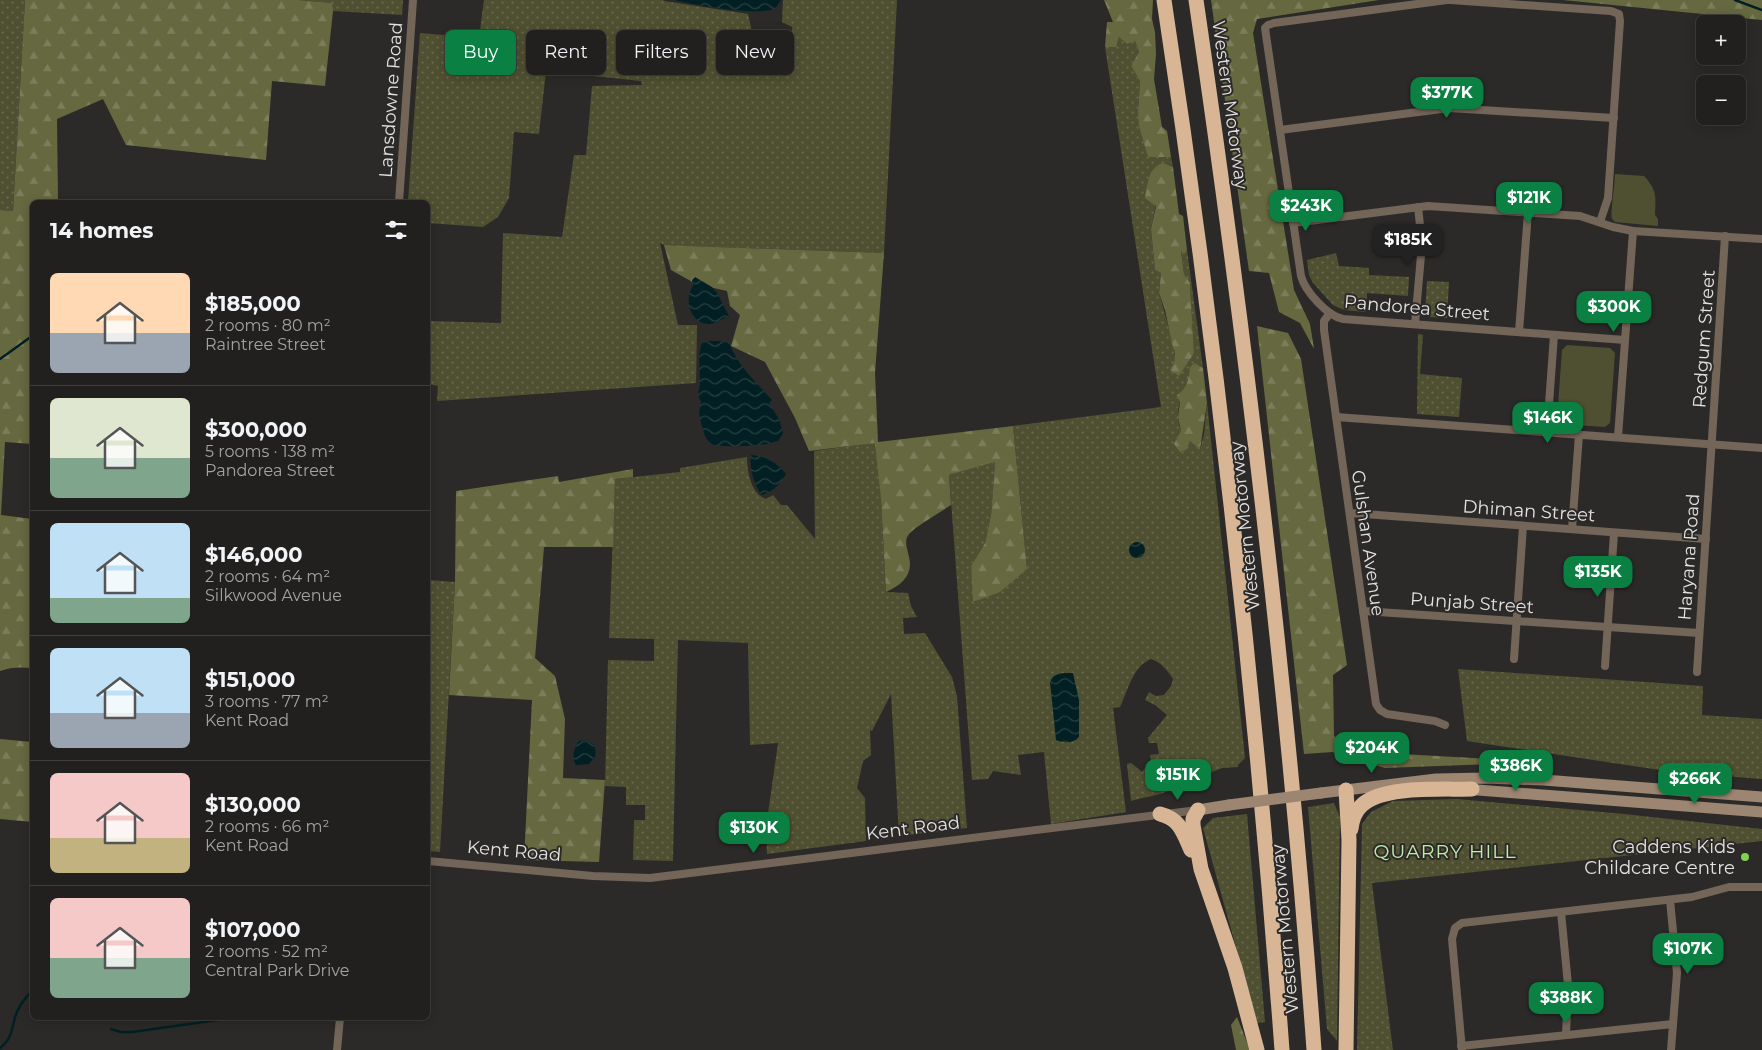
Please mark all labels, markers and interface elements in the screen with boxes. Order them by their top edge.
map controls [1696,15,1746,125]
button: + [1696,15,1746,65]
street label: Western Motorway [1207,19,1253,191]
street label: Lansdowne Road [375,21,407,179]
chip: Buy [445,30,516,75]
chip: Rent [526,30,606,75]
chip: Filters [616,30,706,75]
chip: New [716,30,794,75]
button: − [1696,75,1746,125]
pin: $377K [1412,76,1482,119]
text: $377K [1421,83,1473,102]
pin: $121K [1494,182,1564,224]
text: $121K [1507,188,1551,207]
pin: $243K [1271,190,1341,232]
text: $243K [1280,196,1332,215]
icon: filters [382,216,410,244]
text: 14 homes [50,218,154,243]
pin: $185K [1373,224,1443,266]
text: $185K [1384,230,1432,249]
street label: Redgum Street [1688,269,1720,409]
pin: $300K [1579,290,1649,333]
text: $185,000 [205,291,301,316]
street label: Pandorea Street [1343,291,1491,325]
icon: home [90,293,150,353]
text: $300K [1587,297,1641,316]
text: 2 rooms · 80 m² [205,316,331,335]
text: Raintree Street [205,335,326,354]
pin: $146K [1513,402,1583,444]
text: $146K [1523,408,1573,427]
text: $300,000 [205,417,307,442]
icon: home [90,418,150,478]
street label: Western Motorway [1225,440,1265,612]
text: 5 rooms · 138 m² [205,442,335,461]
text: Pandorea Street [205,461,335,480]
street label: Gulshan Avenue [1347,469,1389,618]
street label: Haryana Road [1674,493,1704,621]
street label: Dhiman Street [1462,495,1596,527]
text: $146,000 [205,542,302,567]
icon: home [90,543,150,603]
pin: $135K [1563,556,1633,598]
text: $135K [1575,562,1622,581]
text: 2 rooms · 64 m² [205,567,330,586]
text: Silkwood Avenue [205,586,342,605]
street label: Punjab Street [1409,588,1535,618]
text: $151,000 [205,667,295,692]
icon: home [90,668,150,728]
text: 3 rooms · 77 m² [205,692,329,711]
text: Kent Road [205,711,289,730]
pin: $204K [1337,732,1407,774]
text: $204K [1345,738,1399,757]
pin: $386K [1481,750,1551,792]
text: $386K [1490,756,1542,775]
pin: $151K [1143,758,1213,801]
pin: $266K [1660,762,1730,805]
text: $151K [1156,765,1200,784]
text: $266K [1669,769,1721,788]
text: $130,000 [205,792,301,817]
icon: home [90,793,150,853]
street label: Kent Road [865,811,961,845]
pin: $130K [719,812,789,854]
text: 2 rooms · 66 m² [205,817,329,836]
text: $130K [730,818,778,837]
text: Kent Road [205,836,289,855]
street label: Kent Road [466,836,562,866]
place label: Caddens Kids Childcare Centre [1584,836,1735,879]
district label: QUARRY HILL [1373,840,1517,863]
street label: Western Motorway [1267,843,1303,1015]
marker: Caddens Kids Childcare Centre [1739,851,1751,863]
text: $107,000 [205,917,301,942]
icon: home [90,918,150,978]
pin: $107K [1653,932,1723,975]
text: $107K [1664,939,1712,958]
text: 2 rooms · 52 m² [205,942,328,961]
text: Central Park Drive [205,961,349,980]
pin: $388K [1531,982,1601,1024]
text: $388K [1540,988,1592,1007]

